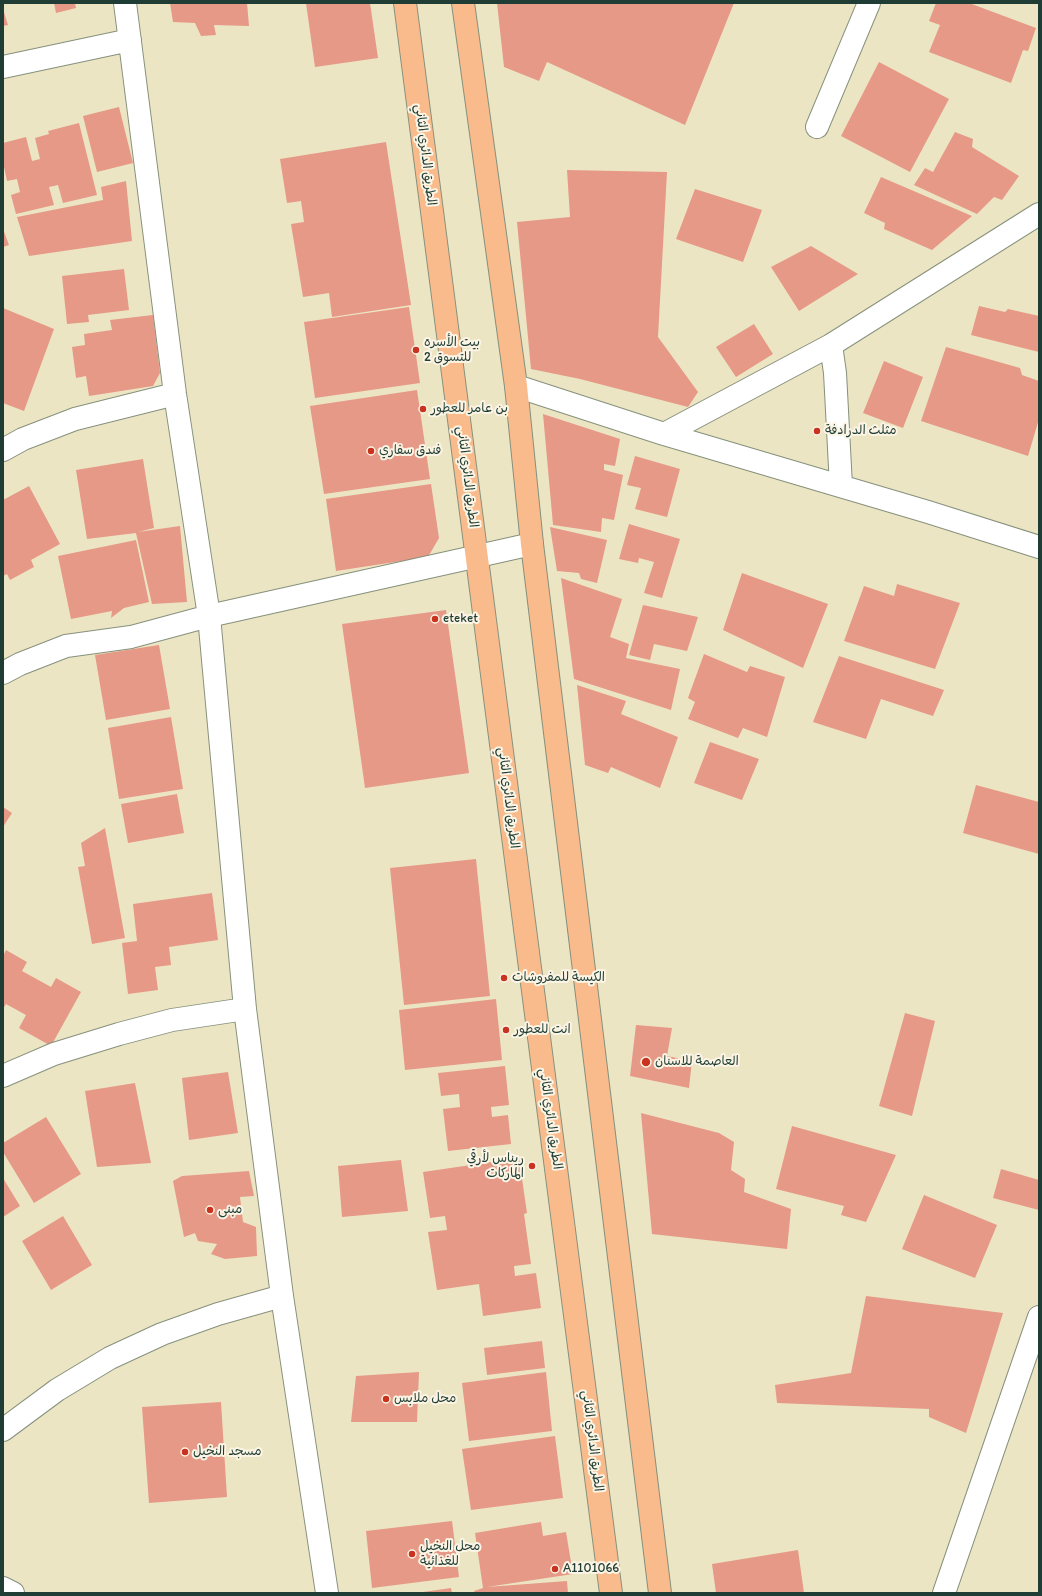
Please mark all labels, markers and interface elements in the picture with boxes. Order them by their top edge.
street label: الطريق الدائري الثاني [411,103,439,207]
place label: بيت الأسره للتسوق 2 [424,335,480,366]
marker: بيت الأسره للتسوق 2 [411,345,421,355]
place label: بن عامر للعطور [431,401,508,417]
marker: بن عامر للعطور [418,404,428,414]
place label: مثلث الدرادفة [825,423,896,439]
street label: الطريق الدائري الثاني [453,425,481,529]
marker: مثلث الدرادفة [812,426,822,436]
place label: فندق سفاري [379,443,441,459]
marker: فندق سفاري [366,446,376,456]
place label: eteket [443,611,478,627]
marker: eteket [430,614,440,624]
street label: الطريق الدائري الثاني [494,746,522,850]
place label: الكيسة للمفروشات [512,970,605,986]
marker: الكيسة للمفروشات [499,973,509,983]
place label: انت للعطور [514,1022,571,1038]
marker: انت للعطور [501,1025,511,1035]
place label: العاصمة للاسنان [655,1054,739,1070]
marker: العاصمة للاسنان [640,1056,652,1068]
street label: الطريق الدائري الثاني [535,1067,565,1171]
place label: ريناس لأرقي الماركات [466,1151,524,1182]
marker: ريناس لأرقي الماركات [527,1161,537,1171]
place label: مبنى [218,1202,242,1218]
marker: مبنى [205,1205,215,1215]
street label: الطريق الدائري الثاني [578,1389,606,1493]
place label: محل ملابس [394,1391,456,1407]
marker: محل ملابس [381,1394,391,1404]
place label: مسجد النخيل [193,1444,262,1460]
marker: مسجد النخيل [180,1447,190,1457]
place label: محل النخيل للغذائية [420,1539,480,1570]
marker: محل النخيل للغذائية [407,1549,417,1559]
place label: A1101066 [563,1561,619,1577]
marker: A1101066 [550,1564,560,1574]

